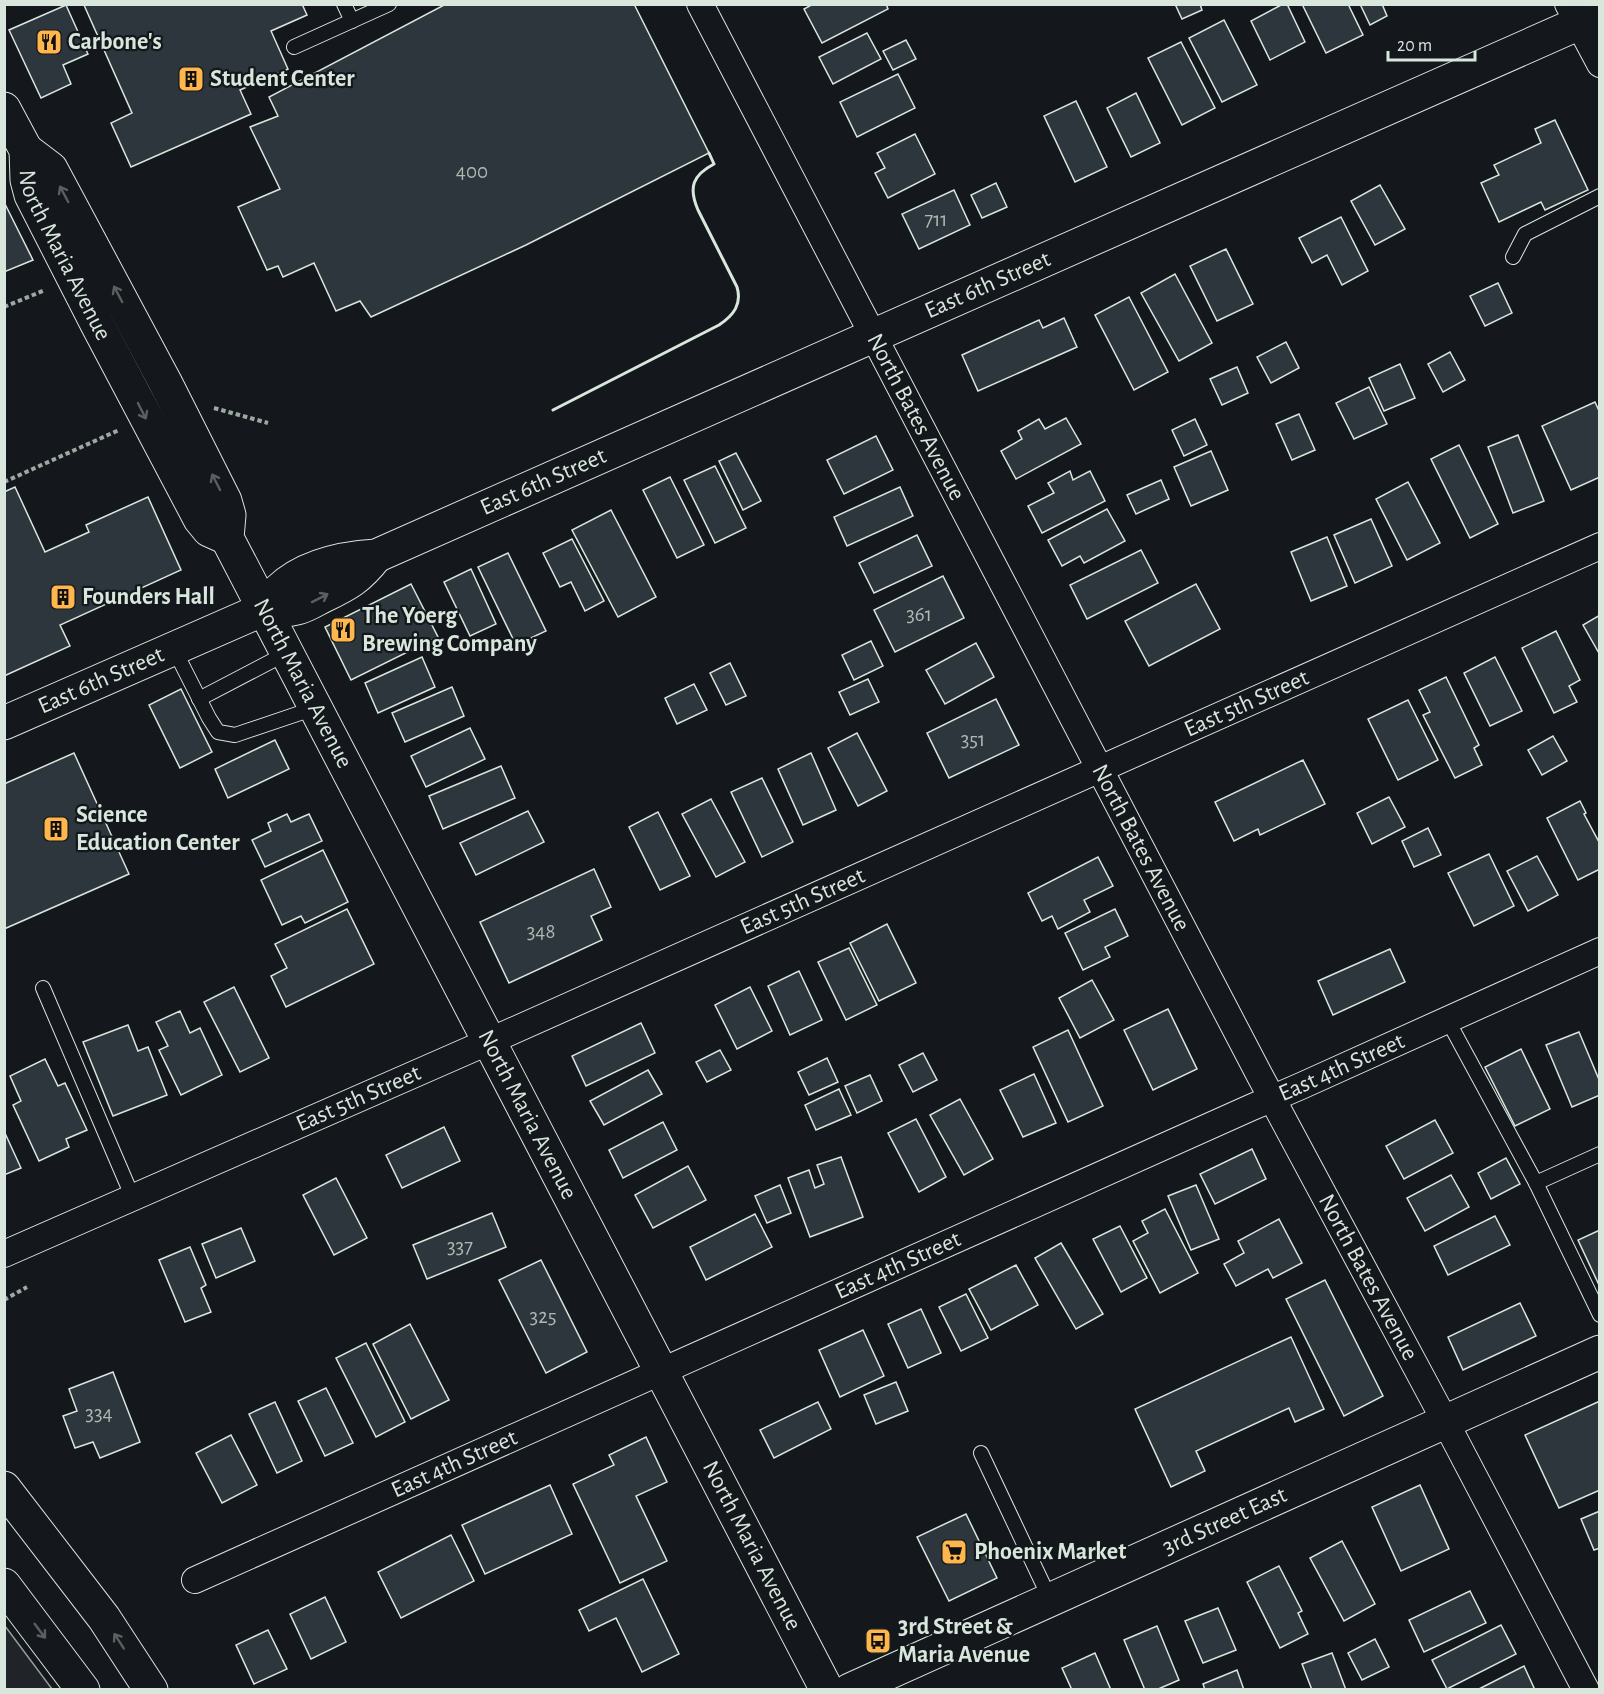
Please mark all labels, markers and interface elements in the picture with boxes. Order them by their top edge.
scale bar [1388,24,1475,62]
restaurant icon: Carbone's [34,27,64,57]
place label: Carbone's [68,30,162,54]
text: 20 m [1397,37,1432,55]
building icon: Student Center [176,64,206,94]
place label: Student Center [210,67,355,91]
house number: 400 [456,161,488,182]
street label: North Maria Avenue [15,169,115,344]
one-way arrow [58,185,69,203]
house number: 711 [924,209,948,230]
street label: East 6th Street [921,247,1054,323]
one-way arrow [112,286,123,304]
street label: North Bates Avenue [862,330,969,504]
one-way arrow [137,401,148,419]
street label: East 6th Street [477,444,610,520]
one-way arrow [210,474,221,492]
building icon: Founders Hall [48,582,78,612]
place label: Founders Hall [82,585,215,609]
one-way arrow [310,591,328,603]
street label: North Maria Avenue [249,595,357,772]
place label: The Yoerg Brewing Company [362,604,537,656]
house number: 361 [906,604,932,625]
restaurant icon: The Yoerg Brewing Company [328,615,358,645]
street label: East 6th Street [35,642,168,718]
street label: East 5th Street [1181,665,1313,742]
house number: 351 [961,729,985,750]
street label: North Bates Avenue [1087,760,1194,935]
place label: Science Education Center [76,803,240,855]
building icon: Science Education Center [41,814,71,844]
street label: East 5th Street [737,863,869,940]
house number: 348 [527,921,555,942]
street label: North Maria Avenue [473,1026,581,1203]
street label: East 4th Street [1275,1029,1408,1106]
street label: East 5th Street [293,1061,425,1136]
street label: North Bates Avenue [1314,1190,1422,1364]
street label: East 4th Street [831,1227,965,1304]
house number: 337 [447,1236,473,1257]
house number: 325 [530,1306,557,1327]
house number: 334 [85,1403,113,1424]
street label: East 4th Street [388,1425,521,1503]
street label: North Maria Avenue [698,1457,806,1634]
street label: 3rd Street East [1159,1483,1291,1559]
supermarket icon: Phoenix Market [939,1537,969,1567]
place label: Phoenix Market [974,1540,1126,1564]
place label: 3rd Street & Maria Avenue [898,1615,1030,1667]
one-way arrow [34,1623,46,1639]
bus stop icon: 3rd Street & Maria Avenue [863,1626,893,1656]
one-way arrow [112,1632,125,1649]

